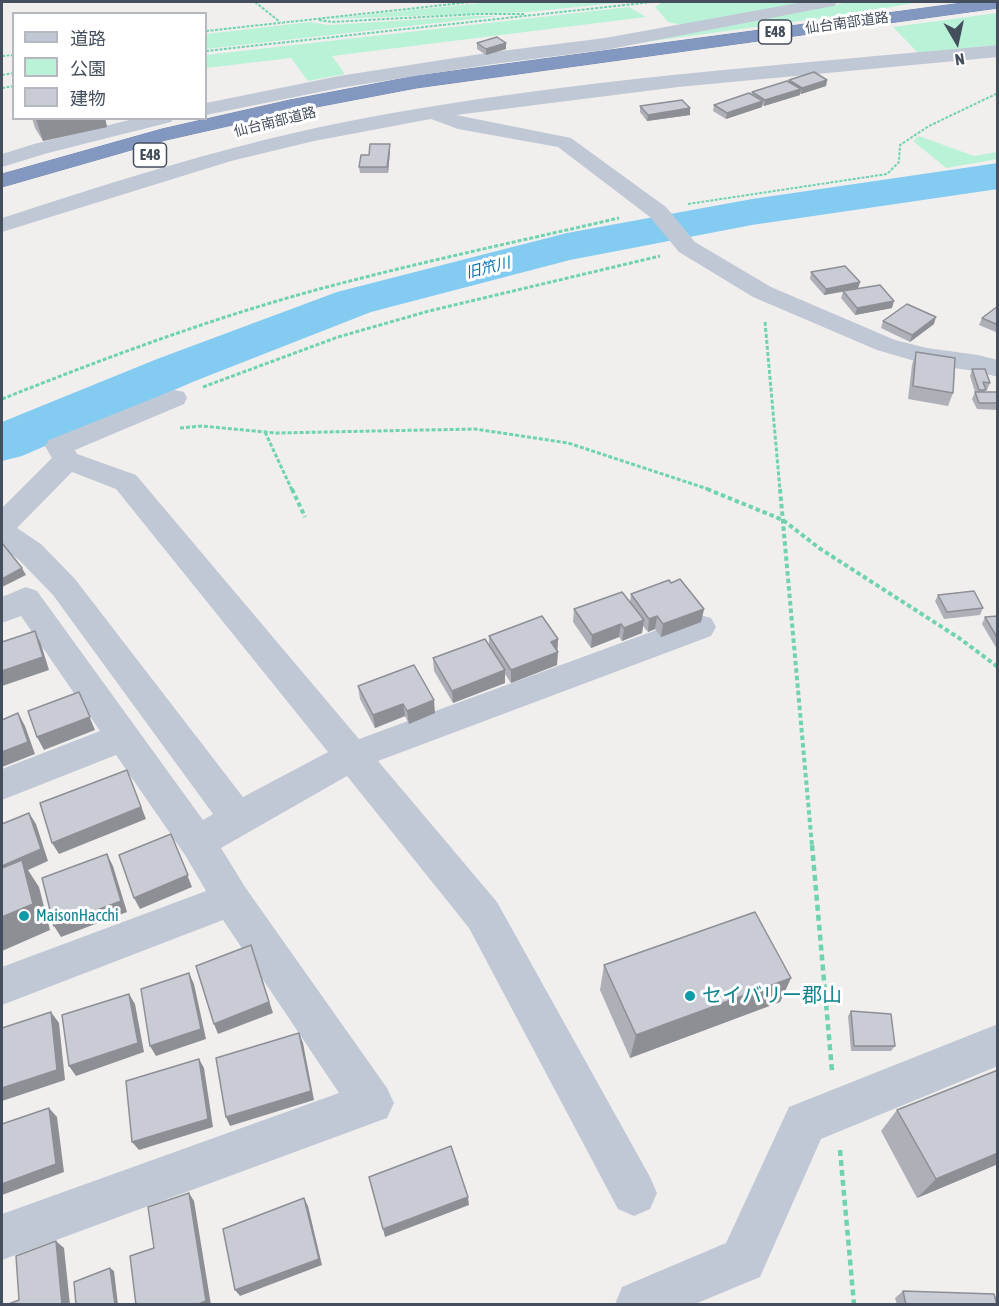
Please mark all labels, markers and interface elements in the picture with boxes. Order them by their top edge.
street label: 仙台南部道路 [804,9,890,37]
legend [12,12,207,120]
north arrow [927,12,987,72]
road number: E48 [758,20,792,44]
text: 道路 [70,28,106,49]
text: N [954,50,966,69]
text: 公園 [70,58,106,79]
text: 建物 [70,88,106,109]
street label: 仙台南部道路 [232,104,318,140]
road number: E48 [134,143,166,167]
water label: 旧笊川 [464,254,512,282]
place label: MaisonHacchi [36,906,119,926]
marker: MaisonHacchi [17,909,31,923]
place label: セイバリー郡山 [702,984,842,1008]
marker: セイバリー郡山 [683,989,697,1003]

